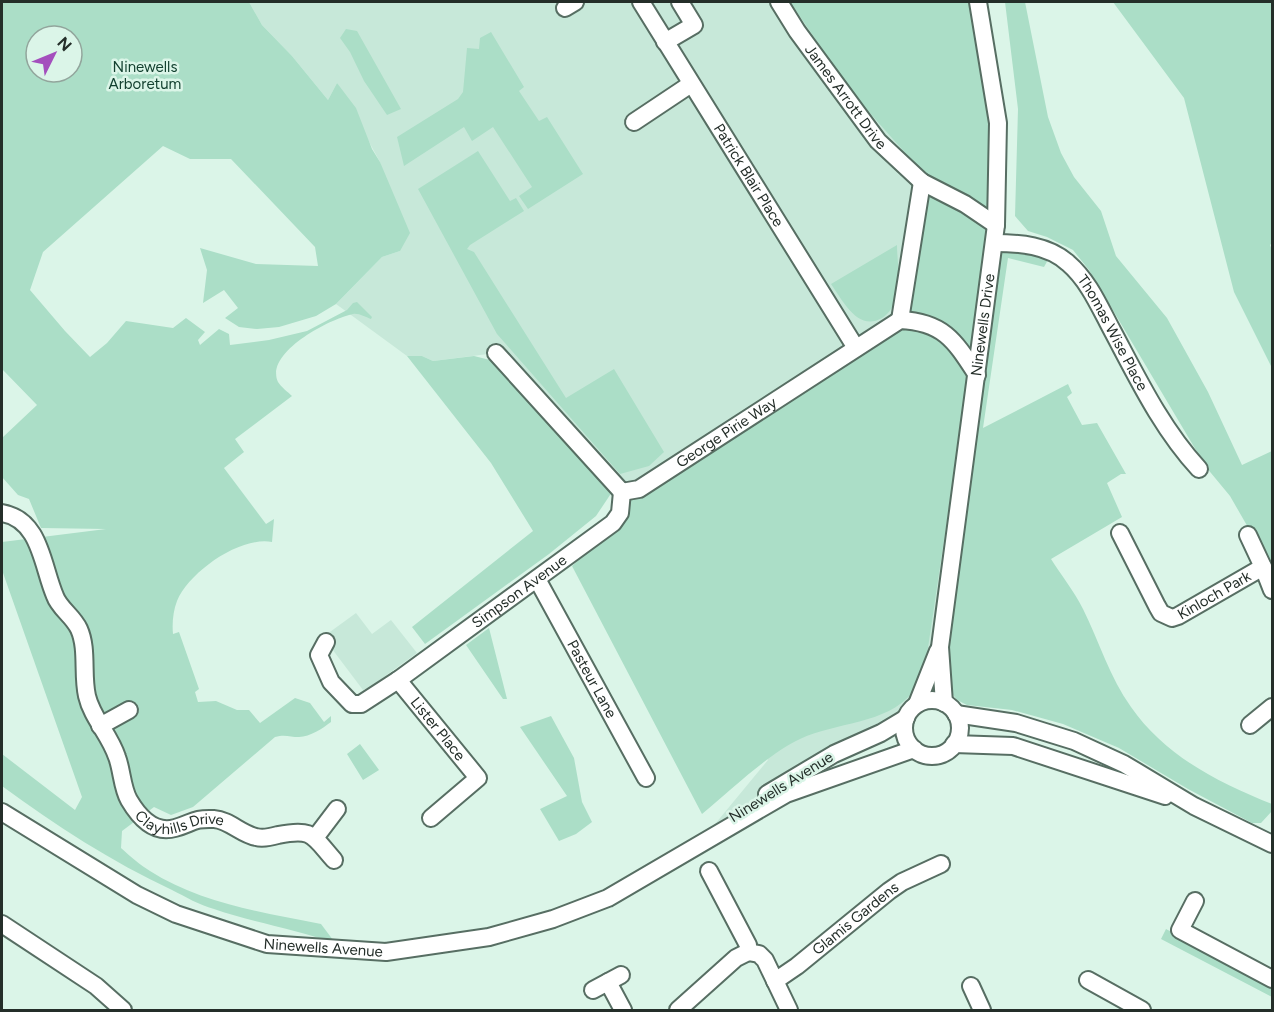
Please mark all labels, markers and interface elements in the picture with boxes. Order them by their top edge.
north arrow [24,24,84,84]
text: N [53,33,76,55]
street label: James Arrott Drive [801,41,890,153]
park label: Ninewells Arboretum [109,58,181,93]
street label: Patrick Blair Place [710,120,787,230]
street label: Thomas Wise Place [1074,271,1152,394]
street label: Ninewells Drive [967,273,998,377]
street label: George Pirie Way [673,393,780,471]
street label: Simpson Avenue [468,551,570,632]
street label: Kinloch Park [1174,567,1255,623]
street label: Pasteur Lane [563,637,620,721]
street label: Lister Place [407,693,469,764]
street label: Ninewells Avenue [726,748,836,826]
street label: Clayhills Drive [131,807,226,838]
street label: Glamis Gardens [809,878,902,959]
street label: Ninewells Avenue [263,935,383,961]

